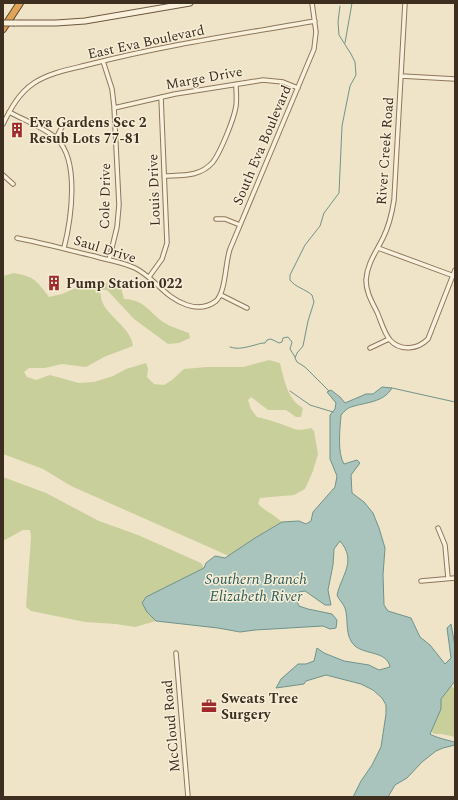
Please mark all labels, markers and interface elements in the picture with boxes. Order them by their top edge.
street label: East Eva Boulevard [86,19,207,65]
street label: Marge Drive [164,61,244,95]
street label: South Eva Boulevard [227,82,297,208]
street label: River Creek Road [371,96,399,206]
place label: Eva Gardens Sec 2 Resub Lots 77-81 [29,112,147,149]
building icon: Eva Gardens Sec 2 Resub Lots 77-81 [8,121,26,139]
street label: Louis Drive [142,153,166,227]
street label: Cole Drive [94,162,116,229]
street label: Saul Drive [71,230,139,269]
place label: Pump Station 022 [66,273,182,294]
building icon: Pump Station 022 [45,274,63,292]
water label: Southern Branch Elizabeth River [205,568,307,608]
street label: McCloud Road [156,679,186,773]
place label: Sweats Tree Surgery [221,688,298,725]
office icon: Sweats Tree Surgery [200,697,218,715]

